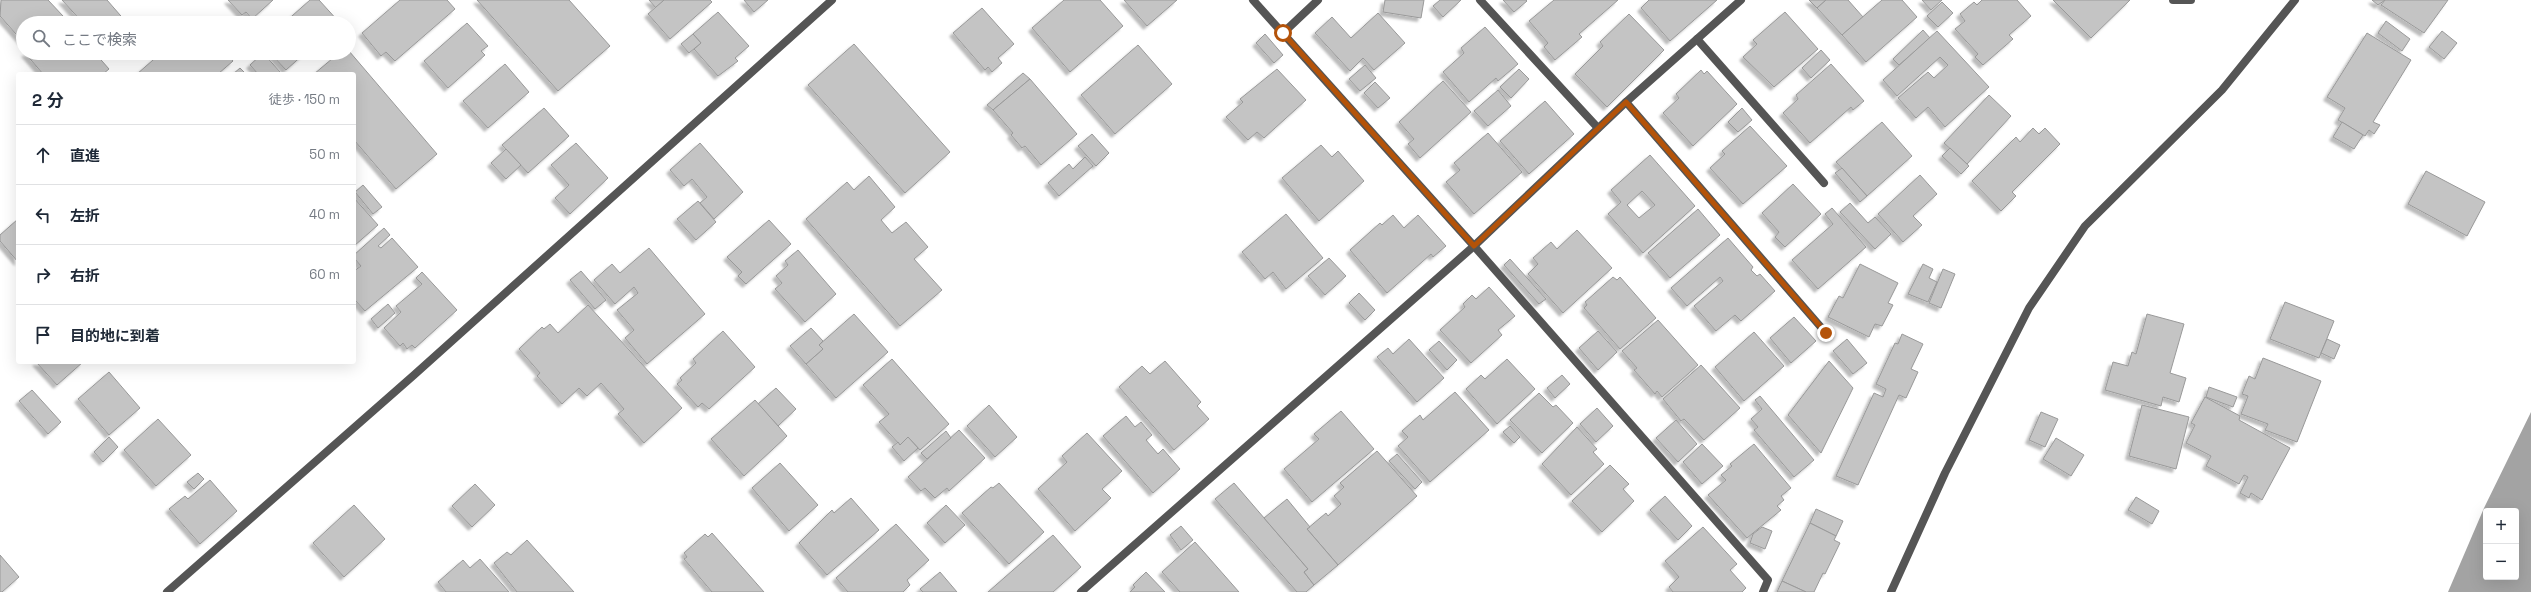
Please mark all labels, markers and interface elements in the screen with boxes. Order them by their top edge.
search box [16,16,356,60]
route start [1274,24,1292,42]
icon: search [30,27,52,49]
text: ここで検索 [62,30,137,49]
text: 2 分 [32,89,63,111]
text: 徒歩 · 150 m [269,91,340,108]
icon: ahead [32,144,54,166]
text: 直進 [70,146,100,165]
text: 50 m [309,146,340,163]
icon: left [32,204,54,226]
text: 左折 [70,206,100,225]
text: 40 m [309,206,340,223]
icon: right [32,264,54,286]
text: 右折 [70,266,100,285]
text: 60 m [309,266,340,283]
icon: arrive [32,324,54,346]
route end [1817,324,1835,342]
text: 目的地に到着 [70,326,160,345]
map controls [2483,508,2519,580]
button: + [2483,508,2519,544]
button: − [2483,544,2519,580]

